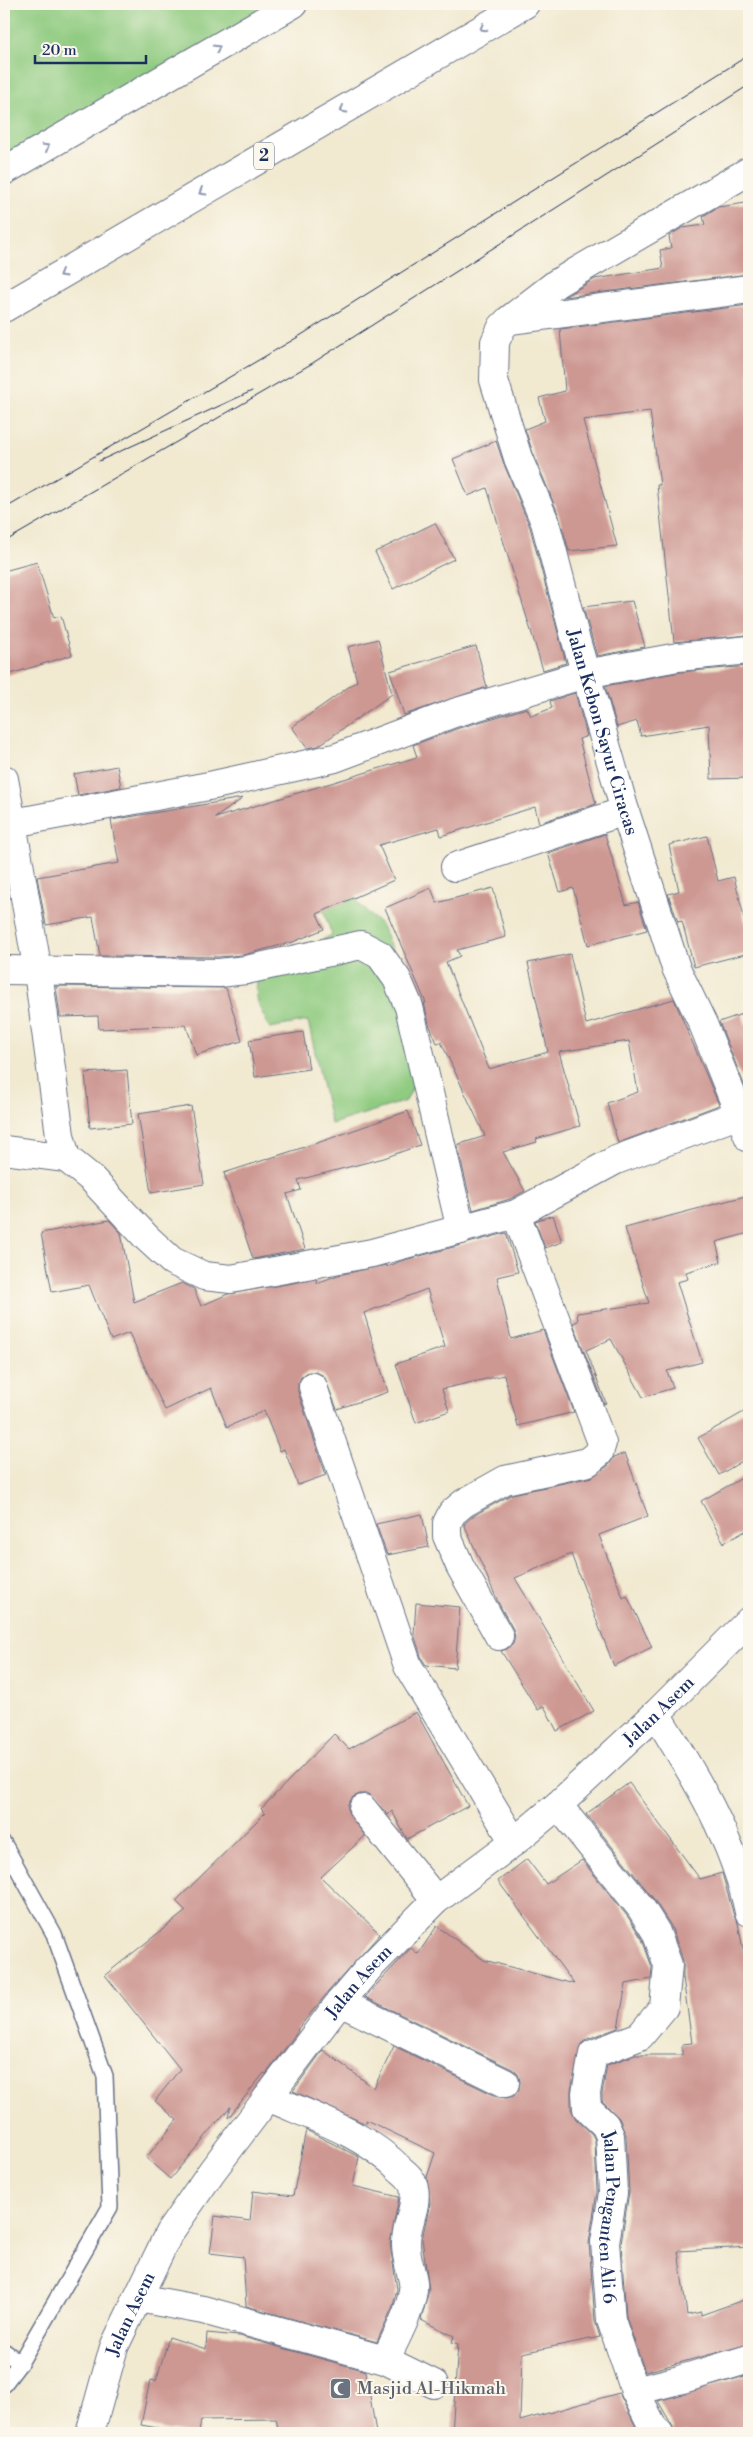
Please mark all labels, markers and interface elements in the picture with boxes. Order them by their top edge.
one-way arrow [479,22,488,32]
scale bar [35,32,146,64]
text: 20 m [42,41,77,60]
one-way arrow [211,44,220,54]
one-way arrow [339,104,348,114]
road number: 2 [254,142,274,170]
one-way arrow [41,143,50,153]
one-way arrow [199,186,208,196]
one-way arrow [58,268,67,278]
street label: Jalan Kebon Sayur Ciracas [562,625,644,838]
street label: Jalan Asem [617,1671,699,1751]
street label: Jalan Asem [320,1940,397,2024]
street label: Jalan Penganten Ali 6 [594,2126,625,2305]
street label: Jalan Asem [100,2268,160,2359]
mosque icon: Masjid Al-Hikmah [329,2376,353,2400]
place label: Masjid Al-Hikmah [357,2377,506,2400]

